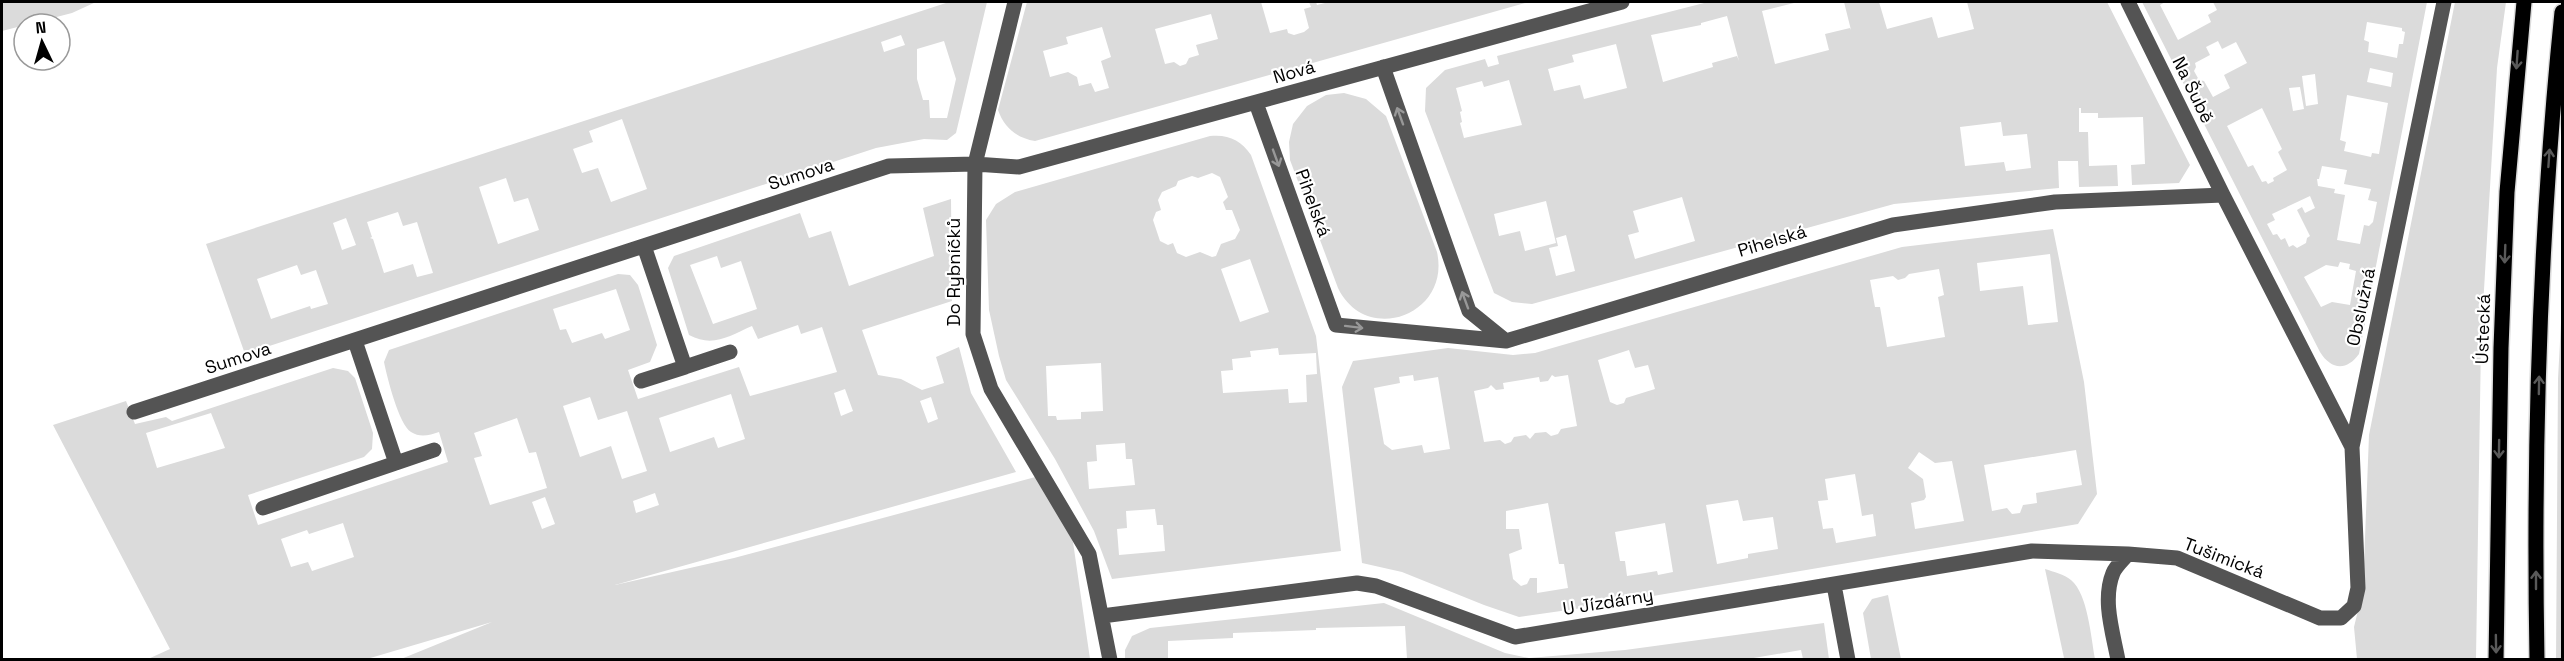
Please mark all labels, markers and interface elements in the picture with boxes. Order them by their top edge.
north arrow [12,12,72,72]
text: N [34,17,47,38]
one-way arrow [2512,49,2523,69]
street label: Na Šubě [2168,53,2219,127]
street label: Nová [1270,55,1317,88]
one-way arrow [1394,107,1405,126]
one-way arrow [1271,148,1282,167]
one-way arrow [2544,149,2555,168]
street label: Sumova [765,152,837,195]
street label: Pihelská [1291,166,1336,240]
street label: Do Rybníčků [942,218,965,326]
street label: Pihelská [1735,219,1809,262]
one-way arrow [2499,244,2510,264]
street label: Obslužná [2341,266,2380,348]
one-way arrow [1459,291,1470,310]
street label: Ústecká [2470,293,2495,365]
one-way arrow [1343,322,1363,333]
street label: Sumova [202,336,274,379]
one-way arrow [2533,376,2544,396]
one-way arrow [2493,439,2505,459]
street label: Tušimická [2181,532,2268,583]
one-way arrow [2530,571,2542,591]
street label: U Jízdárny [1561,583,1655,620]
one-way arrow [2490,634,2502,654]

